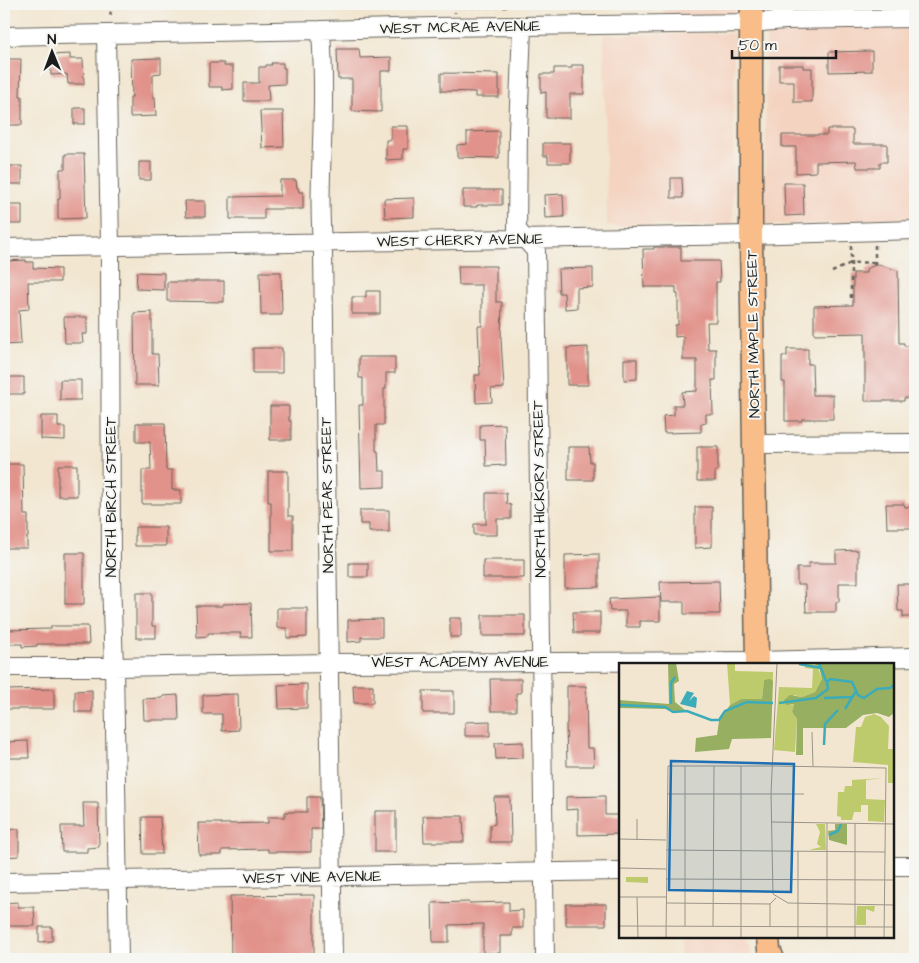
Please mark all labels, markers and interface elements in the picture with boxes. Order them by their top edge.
street label: WEST MCRAE AVENUE [379,16,541,39]
north arrow [28,28,78,78]
scale bar [732,28,835,60]
text: N [47,30,57,50]
text: 50 m [739,35,777,56]
street label: WEST CHERRY AVENUE [377,229,544,252]
street label: NORTH MAPLE STREET [742,249,765,418]
street label: NORTH HICKORY STREET [527,400,552,578]
street label: NORTH BIRCH STREET [101,416,122,577]
street label: NORTH PEAR STREET [316,416,339,573]
street label: WEST ACADEMY AVENUE [371,652,549,673]
inset map [619,663,894,938]
street label: WEST VINE AVENUE [243,866,382,889]

